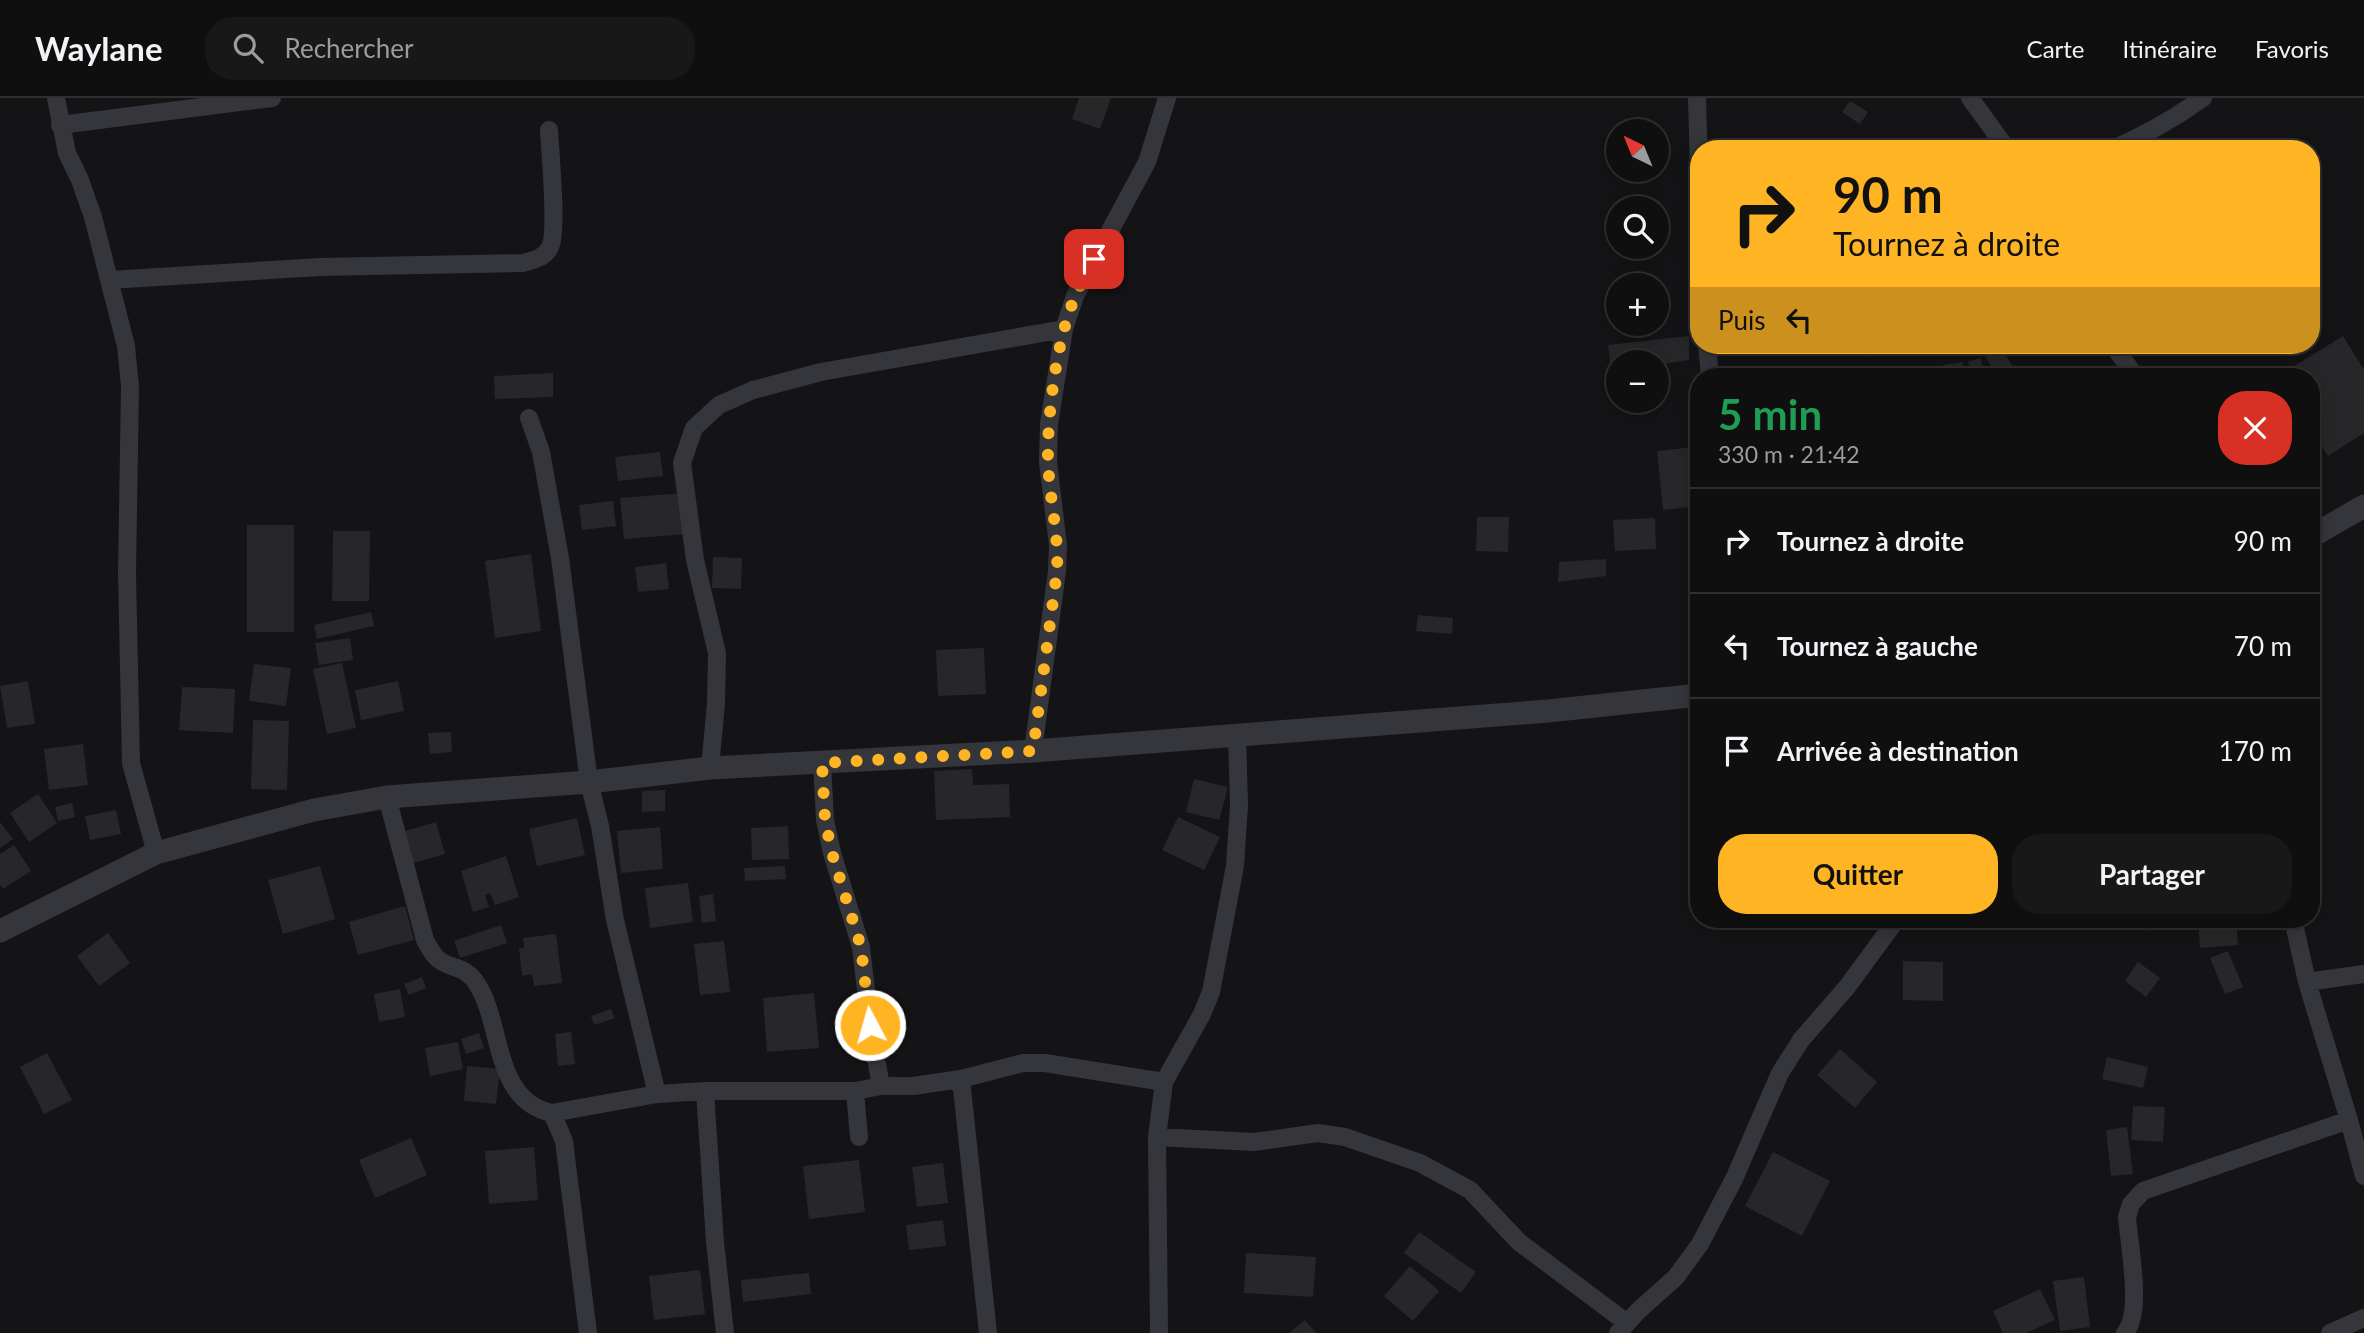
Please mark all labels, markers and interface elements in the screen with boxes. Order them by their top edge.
search box [205,17,695,80]
text: Waylane [35,28,163,68]
icon: search [229,29,267,67]
text: Rechercher [285,32,413,64]
text: Carte [2027,34,2085,63]
text: Itinéraire [2123,34,2217,63]
text: Favoris [2255,34,2329,63]
north arrow [1606,119,1670,182]
map controls [1606,119,1669,413]
text: 90 m [1833,165,1943,223]
icon: right [1718,168,1809,259]
button: search [1606,196,1669,259]
text: Tournez à droite [1833,224,2060,263]
pin [1064,229,1124,289]
icon: arrive [1075,240,1113,278]
button: + [1606,273,1669,336]
icon: left [1780,301,1818,339]
text: Puis [1718,304,1766,336]
button: − [1606,350,1669,413]
text: 5 min [1718,389,1822,439]
button: close [2218,391,2292,465]
text: 330 m · 21:42 [1718,440,1860,468]
icon: right [1718,522,1756,560]
text: Tournez à droite [1777,525,1964,557]
text: 90 m [2234,525,2292,557]
icon: left [1718,627,1756,665]
text: Tournez à gauche [1777,630,1978,662]
text: 70 m [2234,630,2292,662]
icon: arrive [1718,732,1756,770]
text: Arrivée à destination [1777,735,2019,767]
text: 170 m [2219,735,2292,767]
button: Quitter [1718,834,1998,914]
button: Partager [2012,834,2292,914]
position arrow [833,988,907,1062]

